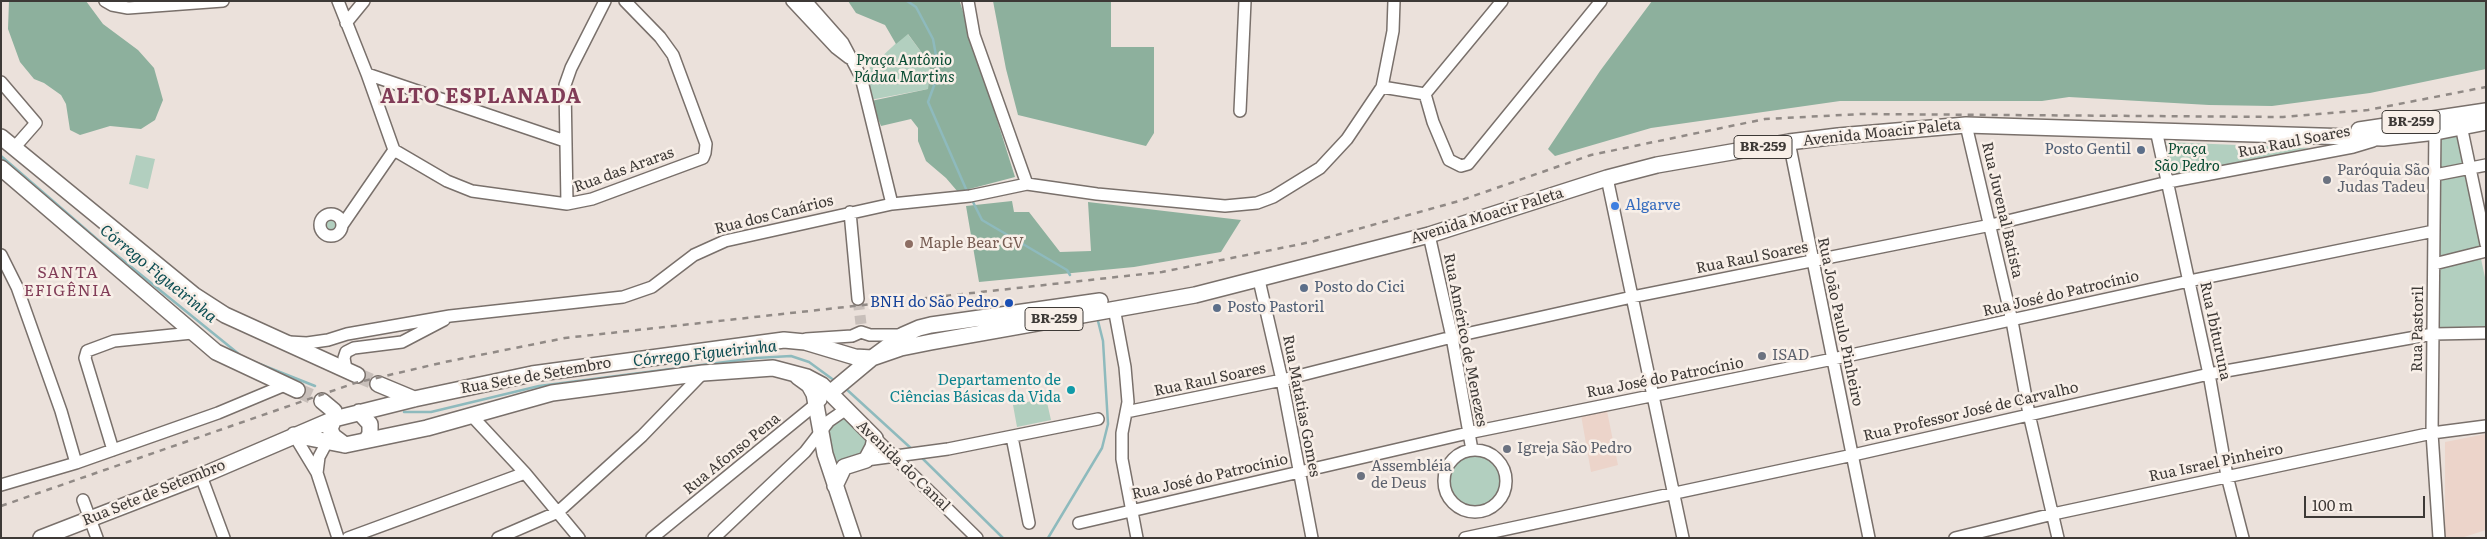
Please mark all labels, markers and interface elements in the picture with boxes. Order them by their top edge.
park label: Praça Antônio Pádua Martins [853,52,955,87]
district label: ALTO ESPLANADA [378,85,584,109]
road number: BR-259 [2382,110,2440,134]
street label: Avenida Moacir Paleta [1802,116,1962,150]
street label: Rua Raul Soares [2236,122,2352,162]
road number: BR-259 [1734,136,1792,158]
street label: Rua Juvenal Batista [1978,140,2026,280]
place label: Posto Gentil [2045,141,2131,159]
park label: Praça São Pedro [2154,141,2220,176]
street label: Rua das Araras [571,144,677,196]
marker: Posto Gentil [2135,144,2147,156]
place label: Paróquia São Judas Tadeu [2337,162,2430,197]
marker: Paróquia São Judas Tadeu [2321,174,2333,186]
street label: Avenida Moacir Paleta [1409,184,1565,248]
street label: Rua dos Canários [713,192,835,238]
place label: Algarve [1625,197,1681,215]
marker: Algarve [1609,200,1621,212]
water label: Córrego Figueirinha [96,221,220,327]
place label: Maple Bear GV [919,235,1024,253]
street label: Rua João Paulo Pinheiro [1813,236,1867,408]
marker: Maple Bear GV [903,238,915,250]
street label: Rua Raul Soares [1694,238,1810,278]
street label: Rua Américo de Menezes [1439,252,1491,428]
district label: SANTA EFIGÊNIA [23,263,113,301]
street label: Rua José do Patrocínio [1981,267,2141,321]
place label: Posto do Cici [1314,279,1405,297]
street label: Rua Ibituruna [2196,280,2234,382]
marker: Posto do Cici [1298,282,1310,294]
street label: Rua Pastoril [2408,286,2428,372]
place label: BNH do São Pedro [870,294,999,312]
marker: BNH do São Pedro [1003,297,1015,309]
place label: Posto Pastoril [1227,299,1324,317]
marker: Posto Pastoril [1211,302,1223,314]
road number: BR-259 [1025,308,1083,330]
street label: Rua Matatias Gomes [1278,334,1324,478]
water label: Córrego Figueirinha [632,337,778,371]
place label: ISAD [1772,347,1809,365]
marker: ISAD [1756,350,1768,362]
street label: Rua Sete de Setembro [459,354,613,398]
street label: Rua José do Patrocínio [1585,354,1745,402]
street label: Rua Raul Soares [1153,359,1267,401]
place label: Departamento de Ciências Básicas da Vida [890,372,1061,407]
street label: Rua Professor José de Carvalho [1862,378,2080,446]
marker: Departamento de Ciências Básicas da Vida [1065,384,1077,396]
street label: Rua Afonso Pena [680,410,784,498]
street label: Avenida do Canal [852,417,954,515]
place label: Igreja São Pedro [1517,440,1632,458]
street label: Rua Israel Pinheiro [2147,440,2285,486]
marker: Igreja São Pedro [1501,443,1513,455]
street label: Rua José do Patrocínio [1130,450,1290,504]
street label: Rua Sete de Setembro [80,456,228,530]
place label: Assembléia de Deus [1371,458,1452,493]
marker: Assembléia de Deus [1355,470,1367,482]
scale bar [2307,486,2428,518]
text: 100 m [2312,493,2353,516]

